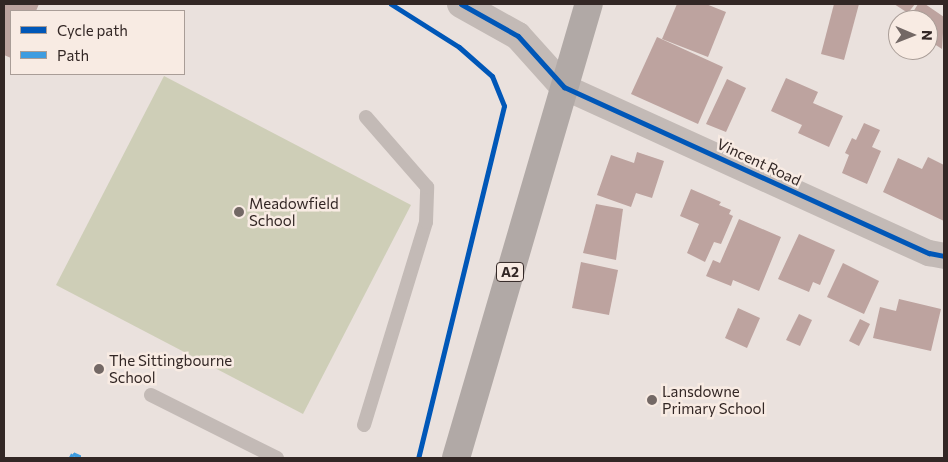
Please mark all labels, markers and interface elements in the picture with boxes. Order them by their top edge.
legend [10,10,185,75]
north arrow [888,10,938,60]
text: Cycle path [57,21,128,39]
text: N [919,30,936,41]
text: Path [57,46,89,64]
street label: Vincent Road [714,135,804,189]
place label: Meadowfield School [249,194,339,229]
marker: Meadowfield School [233,206,245,218]
road number: A2 [495,260,525,284]
place label: The Sittingbourne School [109,351,232,386]
marker: The Sittingbourne School [93,363,105,375]
place label: Lansdowne Primary School [662,382,765,417]
marker: Lansdowne Primary School [646,394,658,406]

